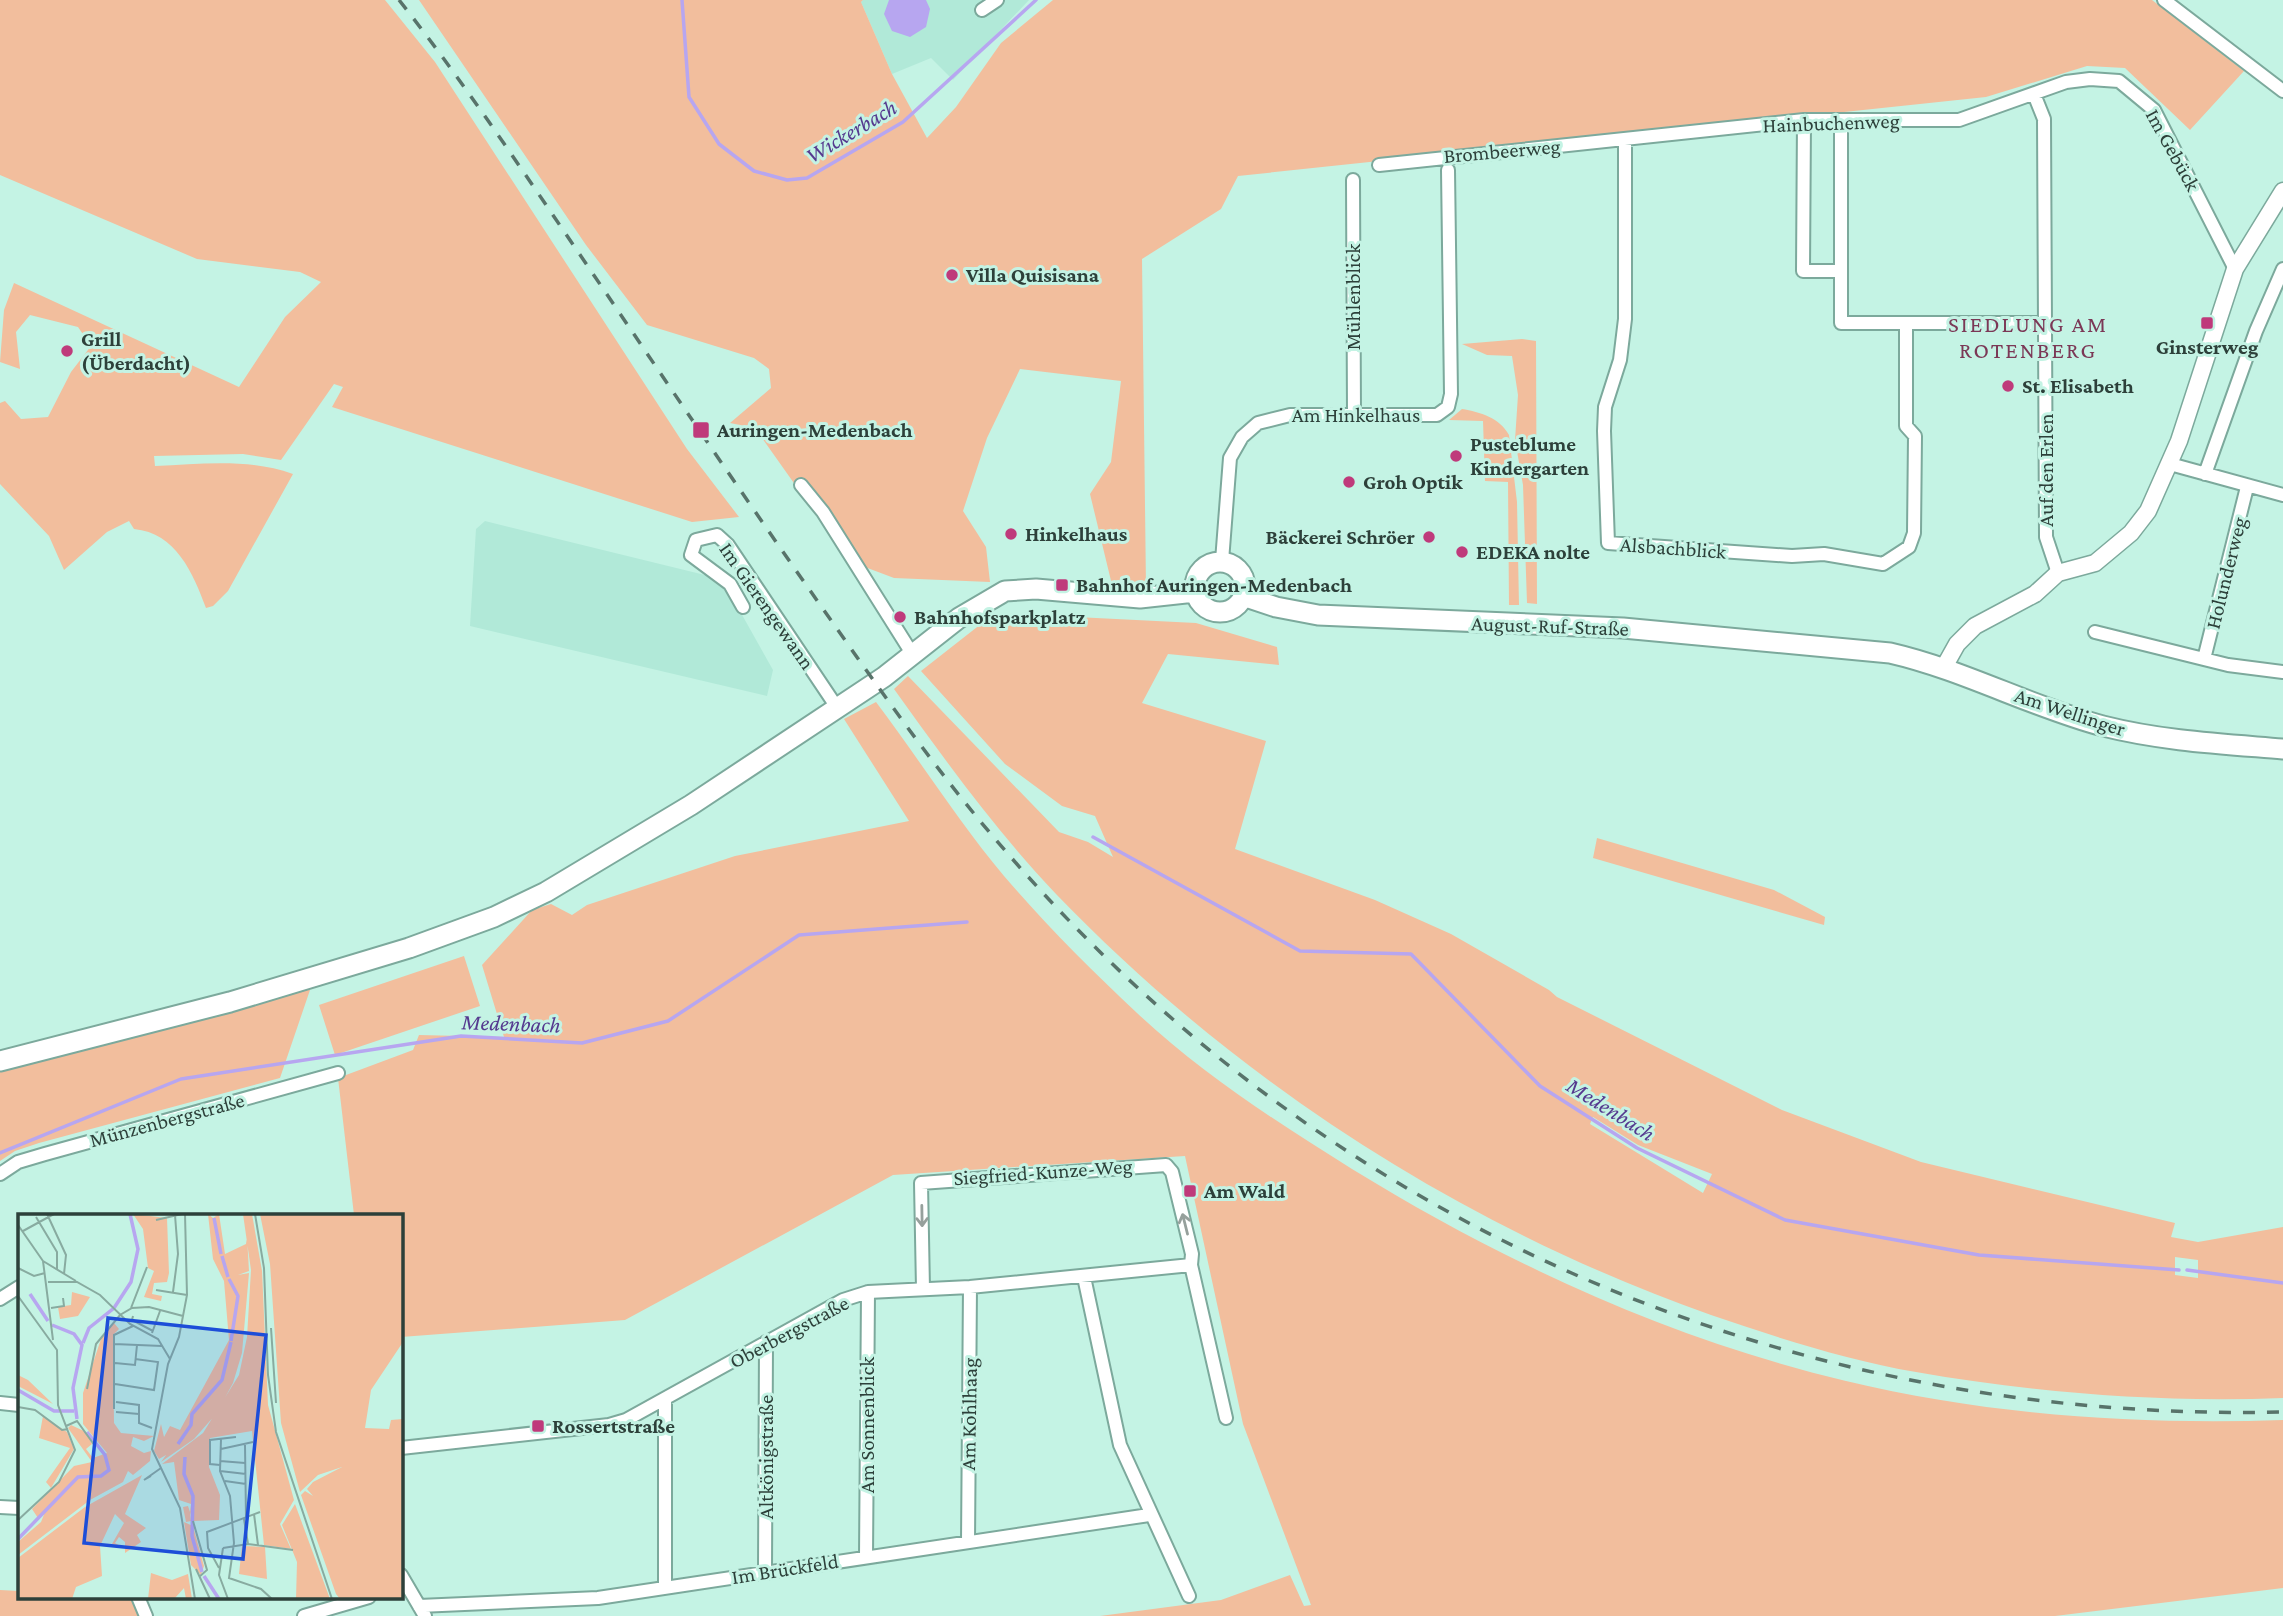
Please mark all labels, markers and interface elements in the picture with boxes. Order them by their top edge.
water label: Wickerbach [801,94,901,168]
street label: Im Gebück [2141,105,2205,195]
street label: Hainbuchenweg [1762,109,1900,137]
street label: Brombeerweg [1443,134,1561,168]
street label: Mühlenblick [1341,244,1365,350]
place label: Villa Quisisana [965,263,1100,287]
marker: Villa Quisisana [944,267,960,283]
district label: SIEDLUNG AM ROTENBERG [1948,311,2108,363]
marker: Ginsterweg [2199,315,2215,331]
place label: Grill (Überdacht) [81,327,191,375]
place label: Ginsterweg [2156,335,2259,359]
marker: Grill (Überdacht) [59,343,75,359]
place label: St. Elisabeth [2022,374,2134,398]
marker: St. Elisabeth [2000,378,2016,394]
street label: Am Hinkelhaus [1292,403,1420,427]
street label: Auf den Erlen [2034,413,2058,527]
place label: Auringen-Medenbach [716,418,912,442]
marker: Auringen-Medenbach [691,420,711,440]
place label: Pusteblume Kindergarten [1470,432,1589,480]
marker: Pusteblume Kindergarten [1448,448,1464,464]
place label: Groh Optik [1363,470,1463,494]
marker: Groh Optik [1341,474,1357,490]
street label: Holunderweg [2200,515,2252,631]
place label: Hinkelhaus [1025,522,1128,546]
place label: Bäckerei Schröer [1266,525,1416,549]
marker: Hinkelhaus [1003,526,1019,542]
marker: Bäckerei Schröer [1421,529,1437,545]
street label: Alsbachblick [1619,532,1727,564]
street label: Im Gierengewann [714,538,820,674]
place label: EDEKA nolte [1476,540,1590,564]
marker: EDEKA nolte [1454,544,1470,560]
place label: Bahnhof Auringen-Medenbach [1076,573,1352,597]
marker: Bahnhof Auringen-Medenbach [1054,577,1070,593]
place label: Bahnhofsparkplatz [914,605,1086,629]
marker: Bahnhofsparkplatz [892,609,908,625]
street label: August-Ruf-Straße [1471,611,1629,641]
street label: Am Wellinger [2012,683,2129,741]
water label: Medenbach [460,1008,561,1038]
water label: Medenbach [1561,1071,1660,1146]
street label: Münzenbergstraße [87,1088,247,1152]
street label: Siegfried-Kunze-Weg [953,1154,1133,1190]
place label: Am Wald [1203,1179,1286,1203]
marker: Am Wald [1182,1183,1198,1199]
one-way arrow [915,1205,928,1228]
one-way arrow [1178,1213,1191,1236]
inset map [18,1214,402,1598]
street label: Oberbergstraße [725,1291,853,1373]
street label: Am Sonnenblick [855,1357,879,1493]
street label: Am Kohlhaag [956,1357,982,1471]
street label: Altkönigstraße [754,1395,778,1519]
place label: Rossertstraße [552,1414,675,1438]
marker: Rossertstraße [530,1418,546,1434]
street label: Im Brückfeld [730,1549,840,1589]

